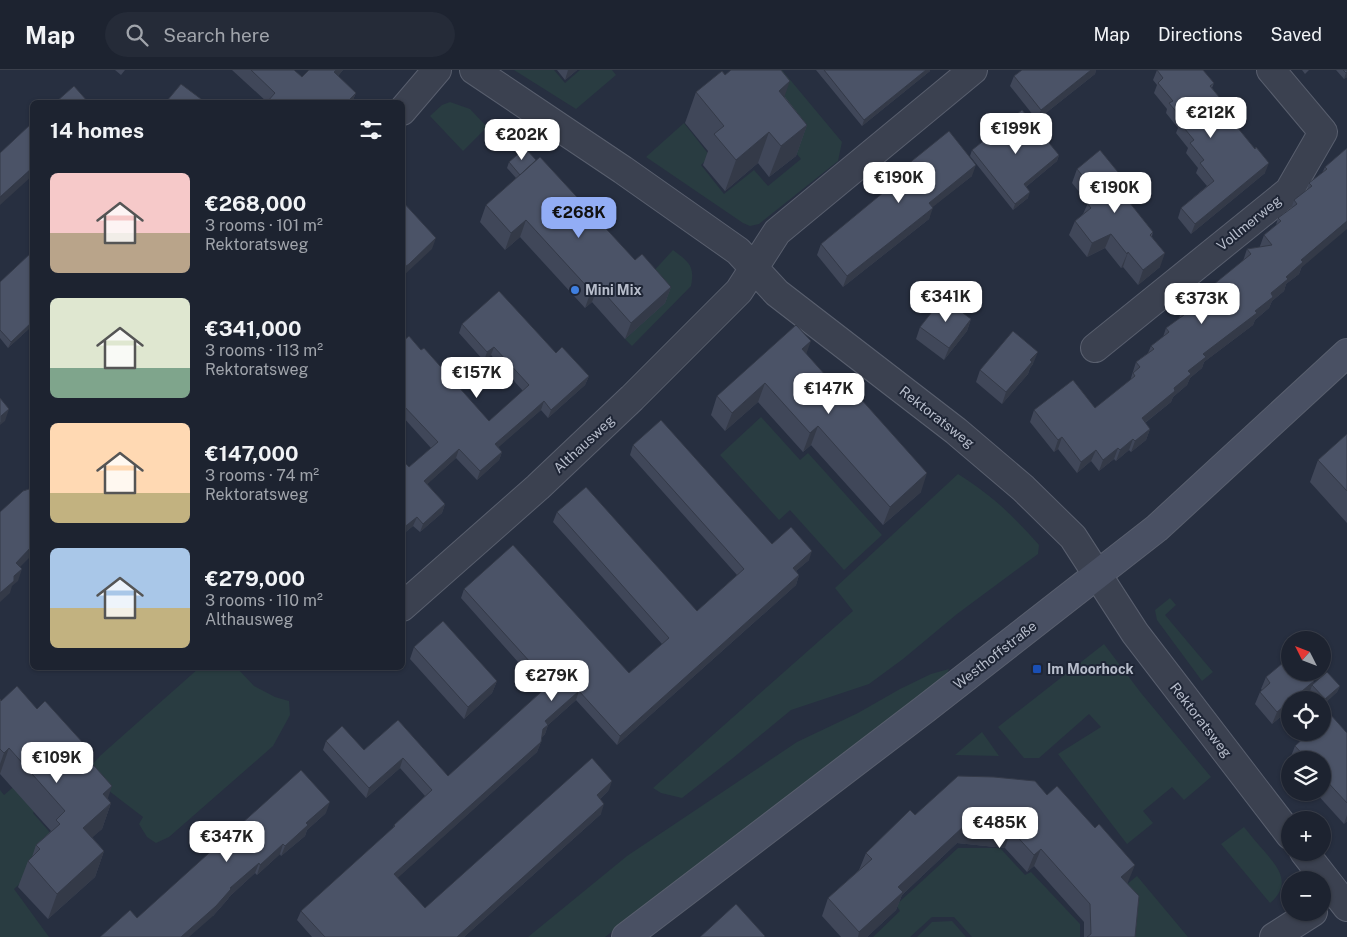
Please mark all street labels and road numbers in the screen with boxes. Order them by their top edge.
street label: Vollmerweg [1214,192,1285,254]
street label: Rektoratsweg [896,383,978,451]
street label: Althausweg [550,412,618,476]
street label: Westhoffstraße [950,618,1040,692]
street label: Rektoratsweg [1167,679,1235,761]

